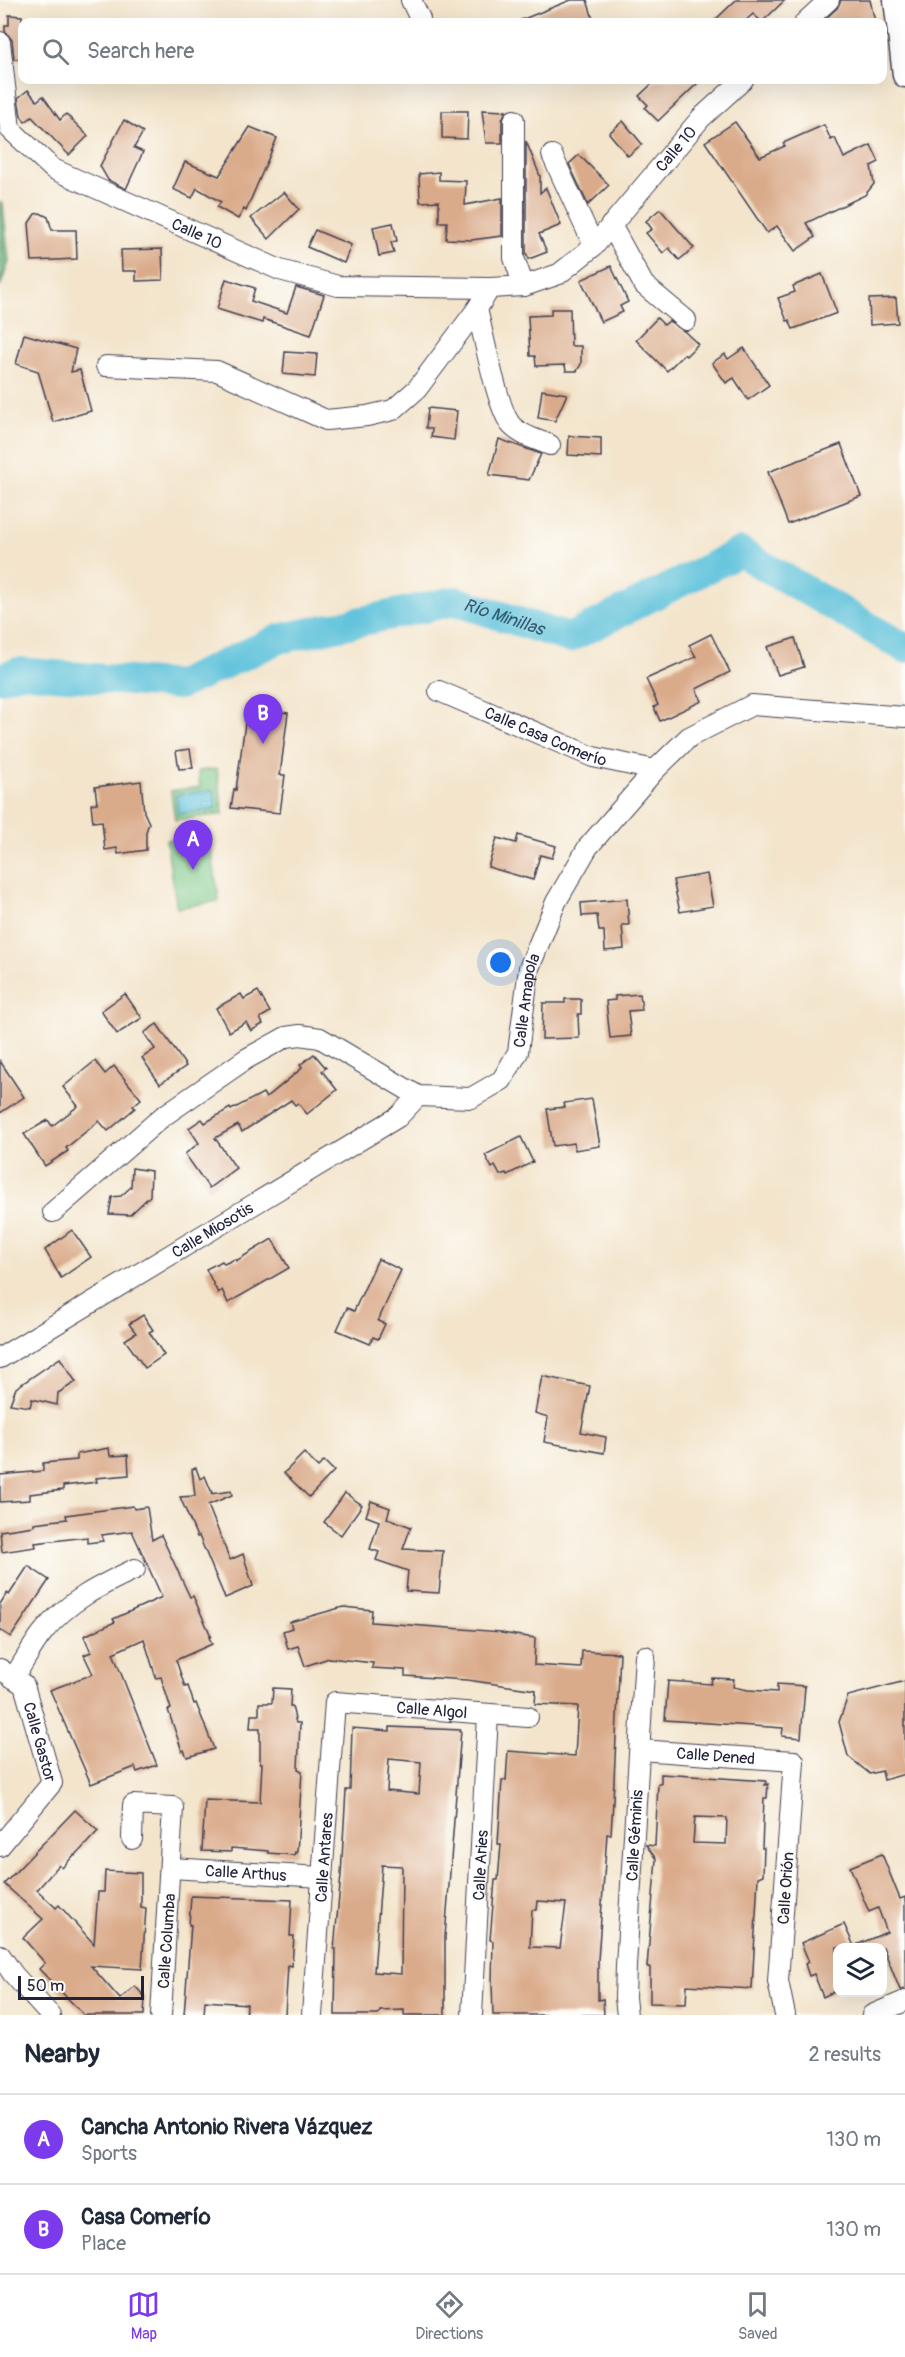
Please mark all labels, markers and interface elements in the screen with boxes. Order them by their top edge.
search box [18,18,887,84]
icon: search [39,35,72,68]
text: Search here [87,37,194,65]
street label: Calle 10 [651,122,701,176]
street label: Calle 10 [168,214,225,254]
water label: Río Minillas [460,594,549,642]
pin: B [244,694,282,744]
street label: Calle Casa Comerío [481,703,609,771]
pin: A [174,820,212,870]
your location [486,948,515,977]
street label: Calle Amapola [510,950,545,1049]
street label: Calle Miosotis [168,1198,257,1263]
street label: Calle Algol [396,1698,468,1723]
street label: Calle Gastor [18,1700,60,1785]
street label: Calle Dened [676,1744,756,1769]
street label: Calle Géminis [622,1789,648,1882]
street label: Calle Antares [311,1812,338,1903]
street label: Calle Aries [469,1830,493,1901]
street label: Calle Orión [773,1851,799,1925]
street label: Calle Arthus [204,1861,287,1886]
street label: Calle Columba [154,1893,180,1989]
map controls [833,1943,887,1997]
button: layers [833,1943,887,1997]
scale bar [18,1973,144,2000]
text: 50 m [27,1976,64,1996]
text: Nearby [24,2038,100,2070]
text: 2 results [809,2042,881,2067]
text: Cancha Antonio Rivera Vázquez [81,2113,373,2141]
text: A [37,2127,50,2152]
text: 130 m [826,2127,881,2152]
text: Sports [81,2141,137,2166]
text: Casa Comerío [81,2203,211,2231]
text: B [38,2217,49,2242]
text: 130 m [826,2217,881,2242]
text: Place [81,2231,126,2256]
tab: Map [127,2288,160,2344]
tab: Directions [415,2288,483,2344]
tab: Saved [738,2288,778,2344]

